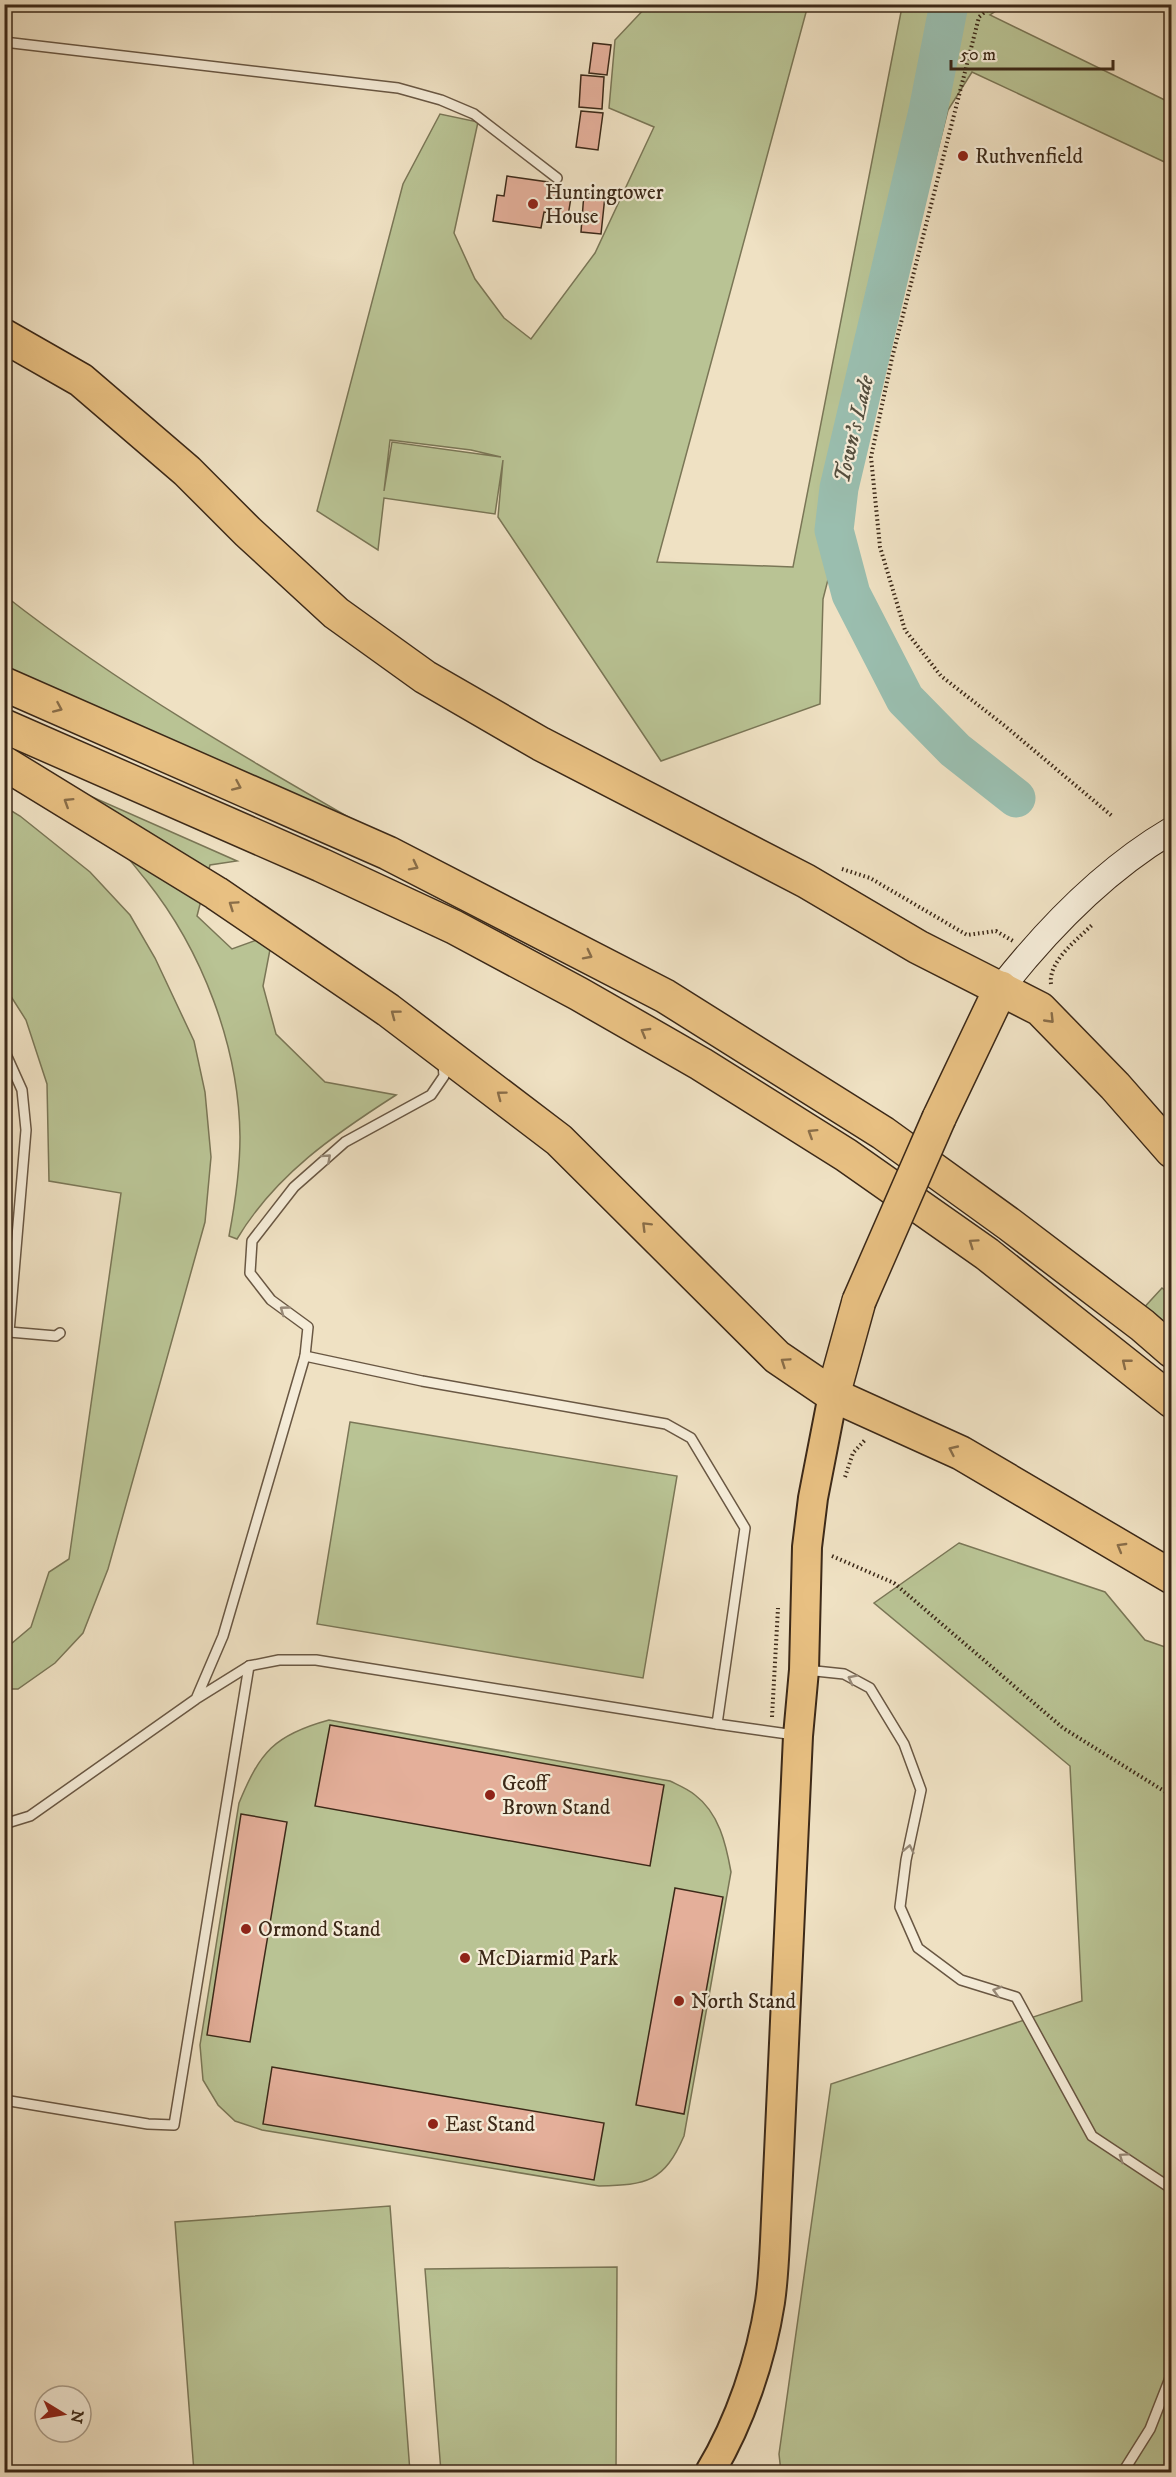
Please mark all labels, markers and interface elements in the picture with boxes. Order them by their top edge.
scale bar [951,33,1113,71]
text: 50 m [960,44,996,66]
place label: Ruthvenfield [975,144,1083,170]
marker: Ruthvenfield [956,149,970,163]
place label: Huntingtower House [545,180,664,230]
marker: Huntingtower House [526,197,540,211]
water label: Town's Lade [829,372,880,486]
one-way arrow [52,700,63,712]
one-way arrow [230,779,241,791]
one-way arrow [64,798,74,810]
one-way arrow [408,859,419,870]
one-way arrow [229,901,240,912]
one-way arrow [581,948,592,960]
one-way arrow [390,1011,401,1022]
one-way arrow [1043,1013,1054,1023]
one-way arrow [641,1027,652,1039]
one-way arrow [497,1092,508,1103]
one-way arrow [808,1129,818,1141]
one-way arrow [320,1154,331,1165]
one-way arrow [642,1222,653,1233]
one-way arrow [968,1239,979,1250]
one-way arrow [280,1306,291,1317]
one-way arrow [780,1358,791,1369]
one-way arrow [1122,1360,1133,1371]
one-way arrow [948,1445,959,1457]
one-way arrow [1117,1543,1127,1555]
one-way arrow [847,1674,858,1686]
place label: Geoff Brown Stand [502,1771,611,1821]
marker: Geoff Brown Stand [483,1788,497,1802]
one-way arrow [901,1844,914,1854]
place label: Ormond Stand [258,1917,381,1943]
marker: Ormond Stand [239,1922,253,1936]
place label: McDiarmid Park [477,1946,619,1972]
marker: McDiarmid Park [458,1951,472,1965]
one-way arrow [992,1986,1003,1998]
place label: North Stand [691,1989,797,2015]
marker: North Stand [672,1994,686,2008]
place label: East Stand [445,2112,536,2138]
marker: East Stand [426,2117,440,2131]
one-way arrow [1119,2153,1130,2164]
north arrow [33,2384,93,2444]
text: N [66,2408,88,2425]

